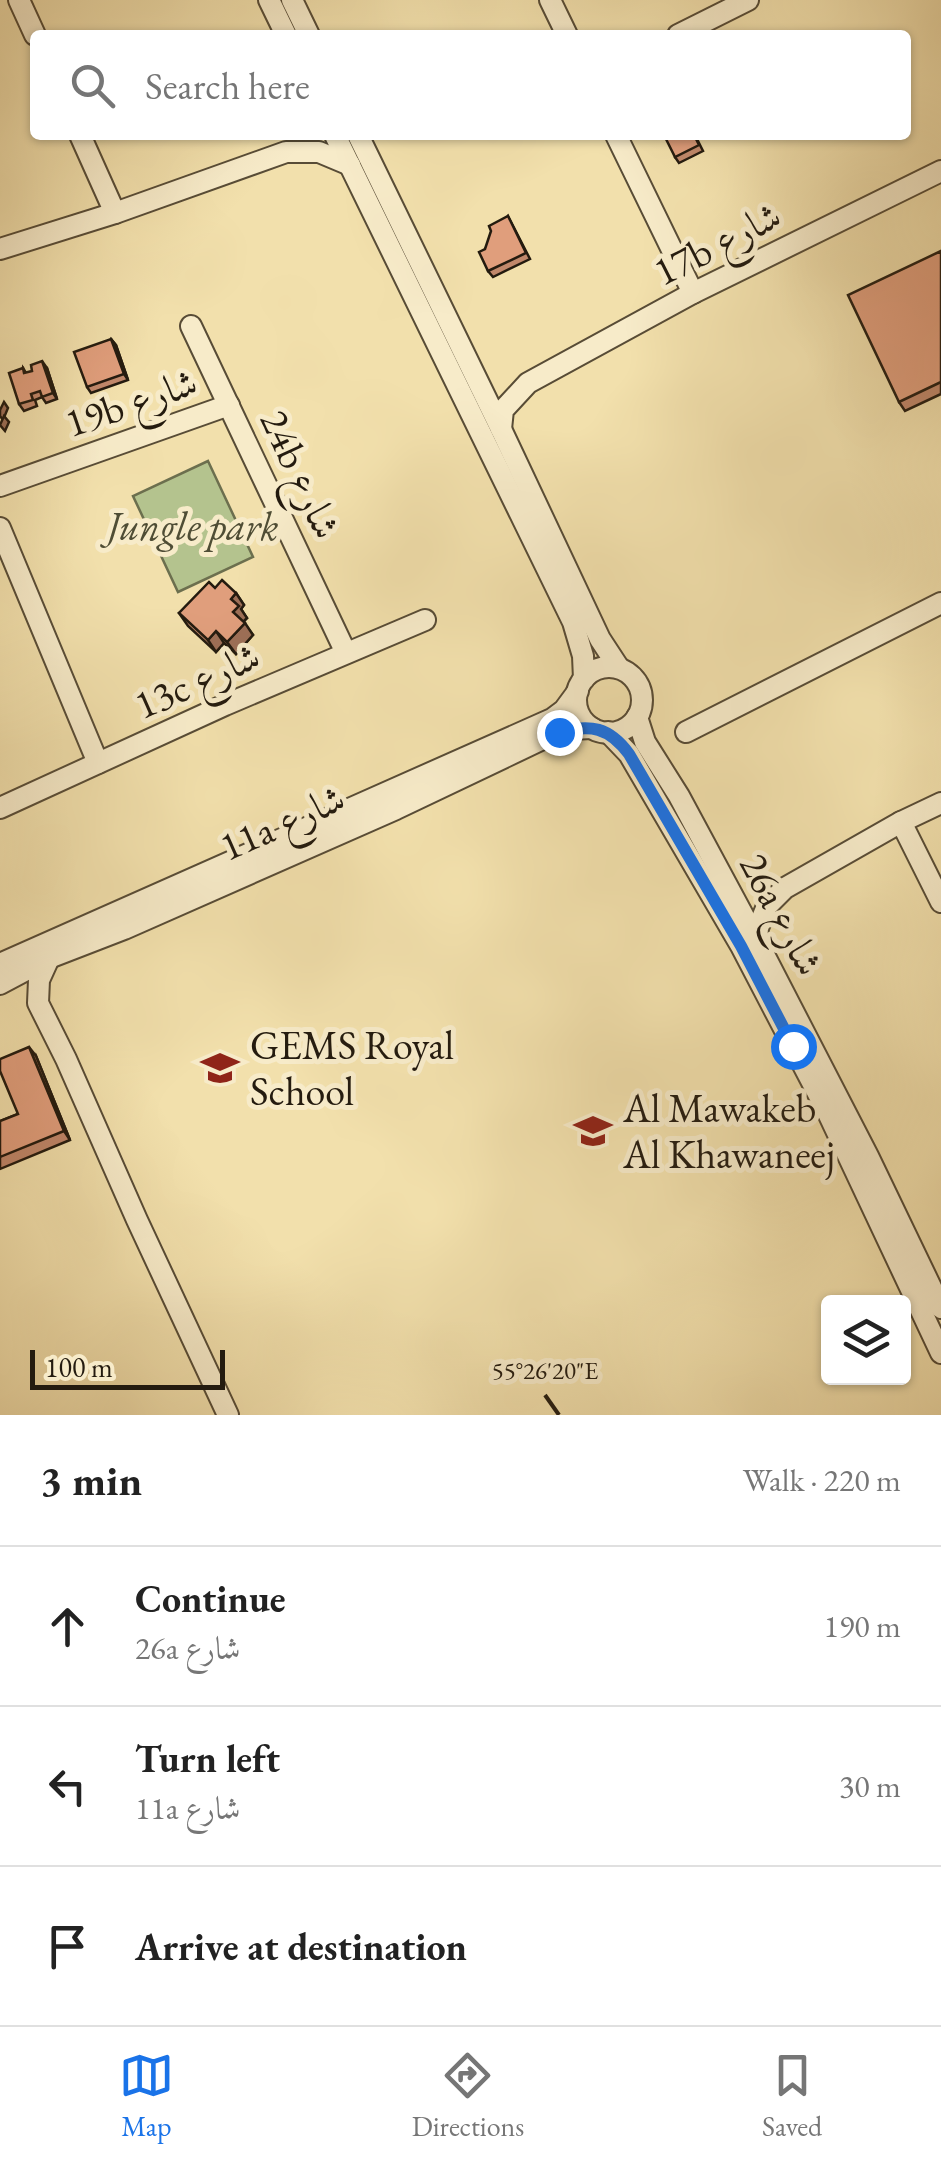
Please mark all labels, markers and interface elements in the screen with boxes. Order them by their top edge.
search box [30,30,911,140]
icon: search [65,58,120,113]
text: Search here [145,61,310,110]
street label: 17b شارع [644,189,793,304]
street label: 19b شارع [58,355,207,456]
street label: 24b شارع [241,401,353,550]
park label: Jungle park [100,500,279,552]
street label: 13c شارع [126,629,271,738]
route end [537,710,583,756]
street label: 11a شارع [211,771,356,880]
street label: 26a شارع [721,844,836,988]
place label: GEMS Royal School [250,1019,454,1117]
route start [771,1024,817,1070]
school or university icon: GEMS Royal School [199,1047,241,1089]
place label: Al Mawakeb Al Khawaneej [622,1082,835,1180]
school or university icon: Al Mawakeb Al Khawaneej [572,1110,614,1152]
map controls [821,1295,911,1385]
button: layers [821,1295,911,1385]
scale bar [30,1345,225,1390]
text: 100 m [45,1349,113,1385]
text: 55°26'20"E [492,1354,598,1386]
text: 3 min [40,1453,142,1508]
text: Walk · 220 m [743,1459,901,1501]
text: Continue [135,1574,286,1623]
icon: ahead [40,1599,95,1654]
text: 190 m [824,1605,901,1647]
text: 26a شارع [135,1627,240,1669]
text: Turn left [135,1734,280,1783]
icon: left [40,1759,95,1814]
text: 30 m [839,1765,901,1807]
text: 11a شارع [135,1787,240,1829]
icon: arrive [40,1919,95,1974]
text: Arrive at destination [135,1922,467,1971]
tab: Map [119,2048,174,2144]
tab: Directions [412,2048,524,2144]
tab: Saved [762,2048,822,2144]

